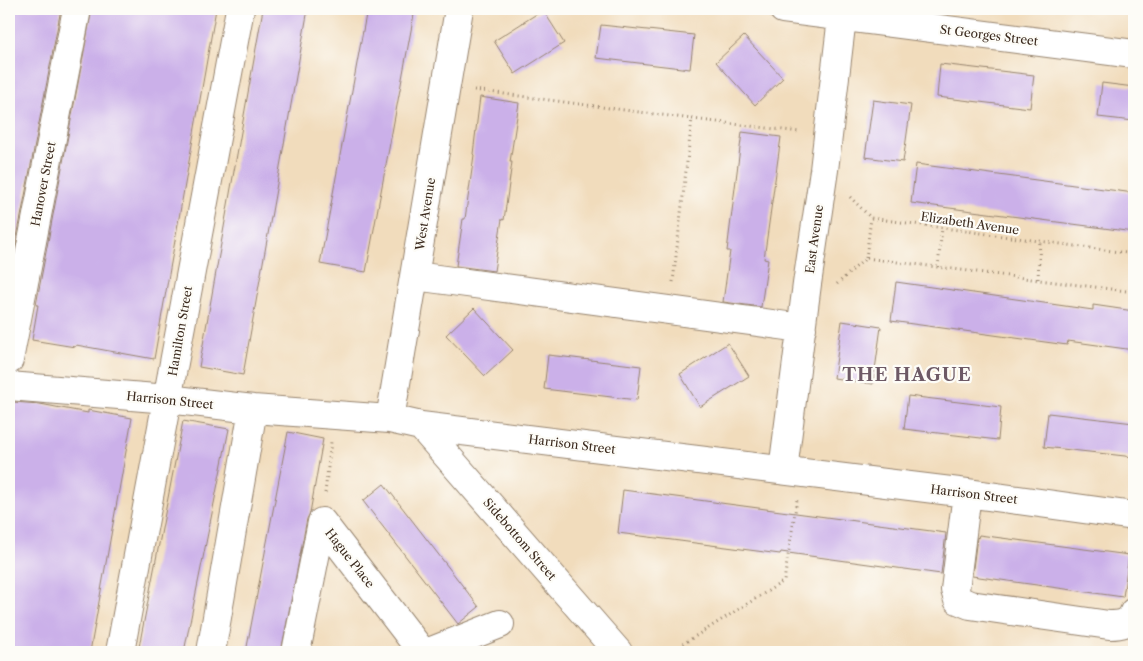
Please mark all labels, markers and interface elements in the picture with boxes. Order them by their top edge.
street label: St Georges Street [939,22,1040,49]
street label: Hanover Street [27,140,59,228]
street label: West Avenue [412,176,438,253]
street label: East Avenue [802,203,826,274]
street label: Elizabeth Avenue [920,209,1020,237]
street label: Hamilton Street [165,284,195,377]
district label: THE HAGUE [842,364,972,386]
street label: Harrison Street [126,388,215,412]
street label: Harrison Street [528,431,617,457]
street label: Harrison Street [930,481,1019,507]
street label: Sidebottom Street [480,495,560,584]
street label: Hague Place [322,525,378,591]

